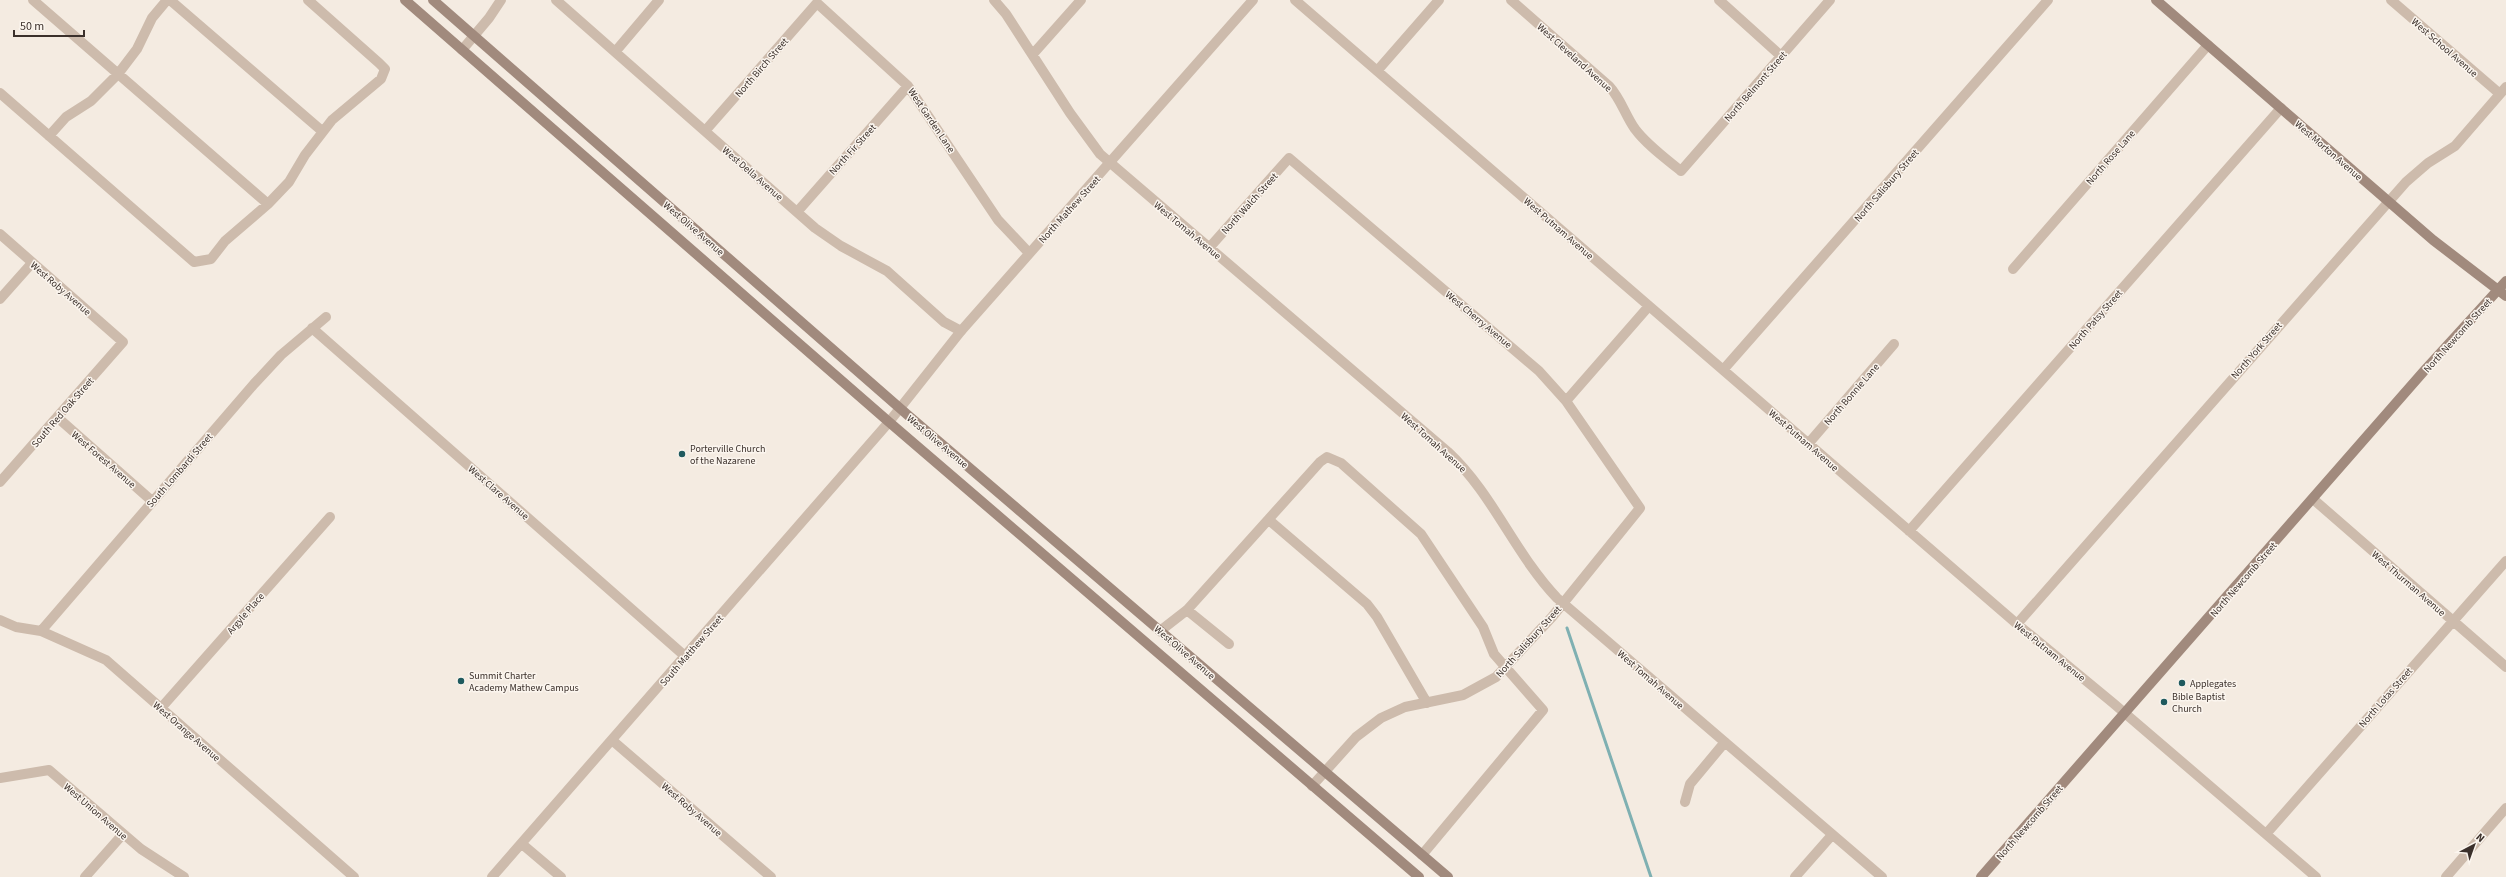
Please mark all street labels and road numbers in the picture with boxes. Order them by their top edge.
street label: West School Avenue [2408,15,2481,81]
street label: West Cleveland Avenue [1534,20,1615,95]
street label: North Birch Street [732,34,792,101]
street label: North Belmont Street [1721,48,1791,125]
street label: West Garden Lane [904,86,958,156]
street label: West Morton Avenue [2292,117,2365,184]
street label: North Fir Street [826,121,880,178]
street label: North Rose Lane [2083,127,2139,188]
street label: West Della Avenue [719,143,786,204]
street label: North Salisbury Street [1851,146,1923,225]
street label: North Walch Street [1218,169,1282,238]
street label: North Mathew Street [1036,172,1104,246]
street label: West Putnam Avenue [1520,195,1596,263]
street label: West Olive Avenue [660,198,727,259]
street label: West Tomah Avenue [1151,198,1224,263]
street label: West Roby Avenue [27,258,94,319]
street label: North Patsy Street [2066,286,2126,353]
street label: West Cherry Avenue [1442,288,1515,352]
street label: North Newcomb Street [2421,295,2495,376]
street label: North York Street [2228,319,2286,382]
street label: North Bonnie Lane [1821,361,1883,429]
street label: South Red Oak Street [28,374,98,451]
street label: West Putnam Avenue [1765,407,1841,475]
street label: West Tomah Avenue [1397,409,1469,476]
street label: West Olive Avenue [904,412,971,472]
street label: West Forest Avenue [68,428,139,492]
street label: South Lombardi Street [144,430,216,511]
street label: West Clare Avenue [465,462,532,523]
street label: North Newcomb Street [2207,539,2281,620]
street label: West Thurman Avenue [2368,548,2448,620]
street label: Argyle Place [224,590,268,637]
street label: North Salisbury Street [1493,602,1565,681]
street label: South Matthew Street [657,611,727,689]
street label: West Putnam Avenue [2011,619,2088,685]
street label: West Olive Avenue [1151,622,1218,683]
street label: West Tomah Avenue [1614,647,1687,713]
street label: North Lotas Street [2356,664,2416,731]
street label: West Orange Avenue [150,699,223,765]
street label: West Roby Avenue [658,779,725,840]
street label: West Union Avenue [60,780,130,843]
street label: North Newcomb Street [1993,782,2067,863]

